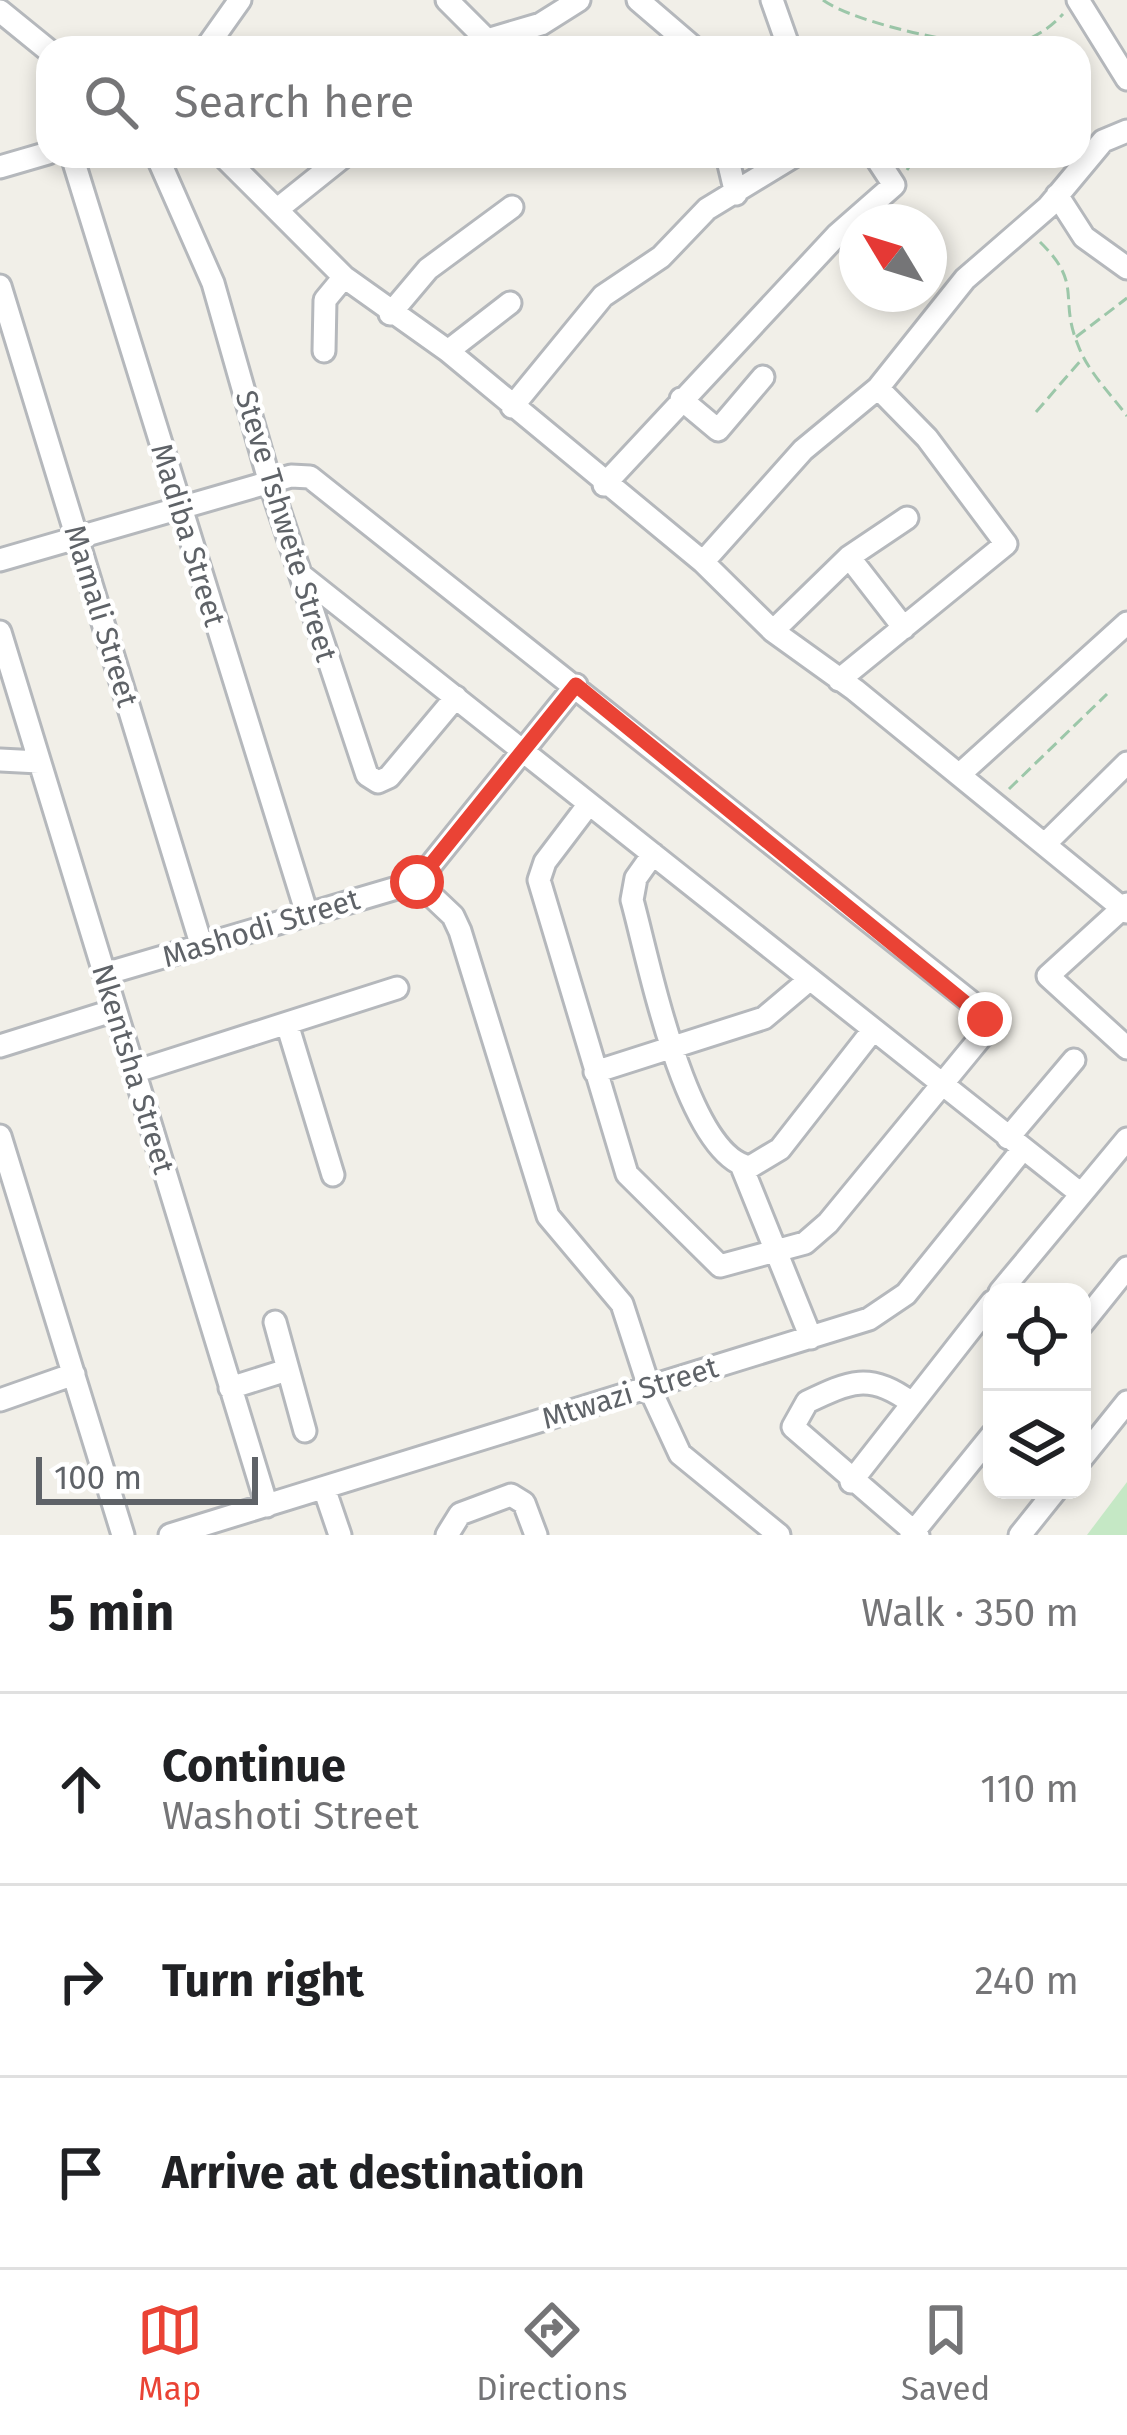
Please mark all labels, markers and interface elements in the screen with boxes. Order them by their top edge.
search box [36,36,1091,168]
icon: search [78,69,144,135]
text: Search here [174,75,414,129]
north arrow [839,204,947,312]
street label: Steve Tshwete Street [228,386,344,666]
street label: Madiba Street [143,439,233,631]
street label: Mamali Street [56,521,146,711]
route start [390,855,444,909]
street label: Mashodi Street [158,881,364,975]
street label: Nkentsha Street [84,960,182,1178]
route end [958,992,1012,1046]
map controls [983,1283,1091,1499]
button: locate [983,1283,1091,1391]
street label: Mtwazi Street [537,1349,723,1437]
button: layers [983,1391,1091,1499]
scale bar [36,1451,258,1504]
text: 100 m [54,1458,142,1498]
text: 5 min [48,1582,174,1644]
text: Walk · 350 m [861,1590,1079,1636]
text: Continue [162,1739,346,1793]
icon: ahead [48,1756,114,1822]
text: 110 m [980,1766,1079,1812]
text: Washoti Street [162,1793,419,1839]
icon: right [48,1948,114,2014]
text: Turn right [162,1954,364,2008]
text: 240 m [974,1958,1079,2004]
icon: arrive [48,2140,114,2206]
text: Arrive at destination [162,2146,585,2200]
tab: Map [137,2297,203,2409]
tab: Directions [476,2297,628,2409]
tab: Saved [901,2297,990,2409]

